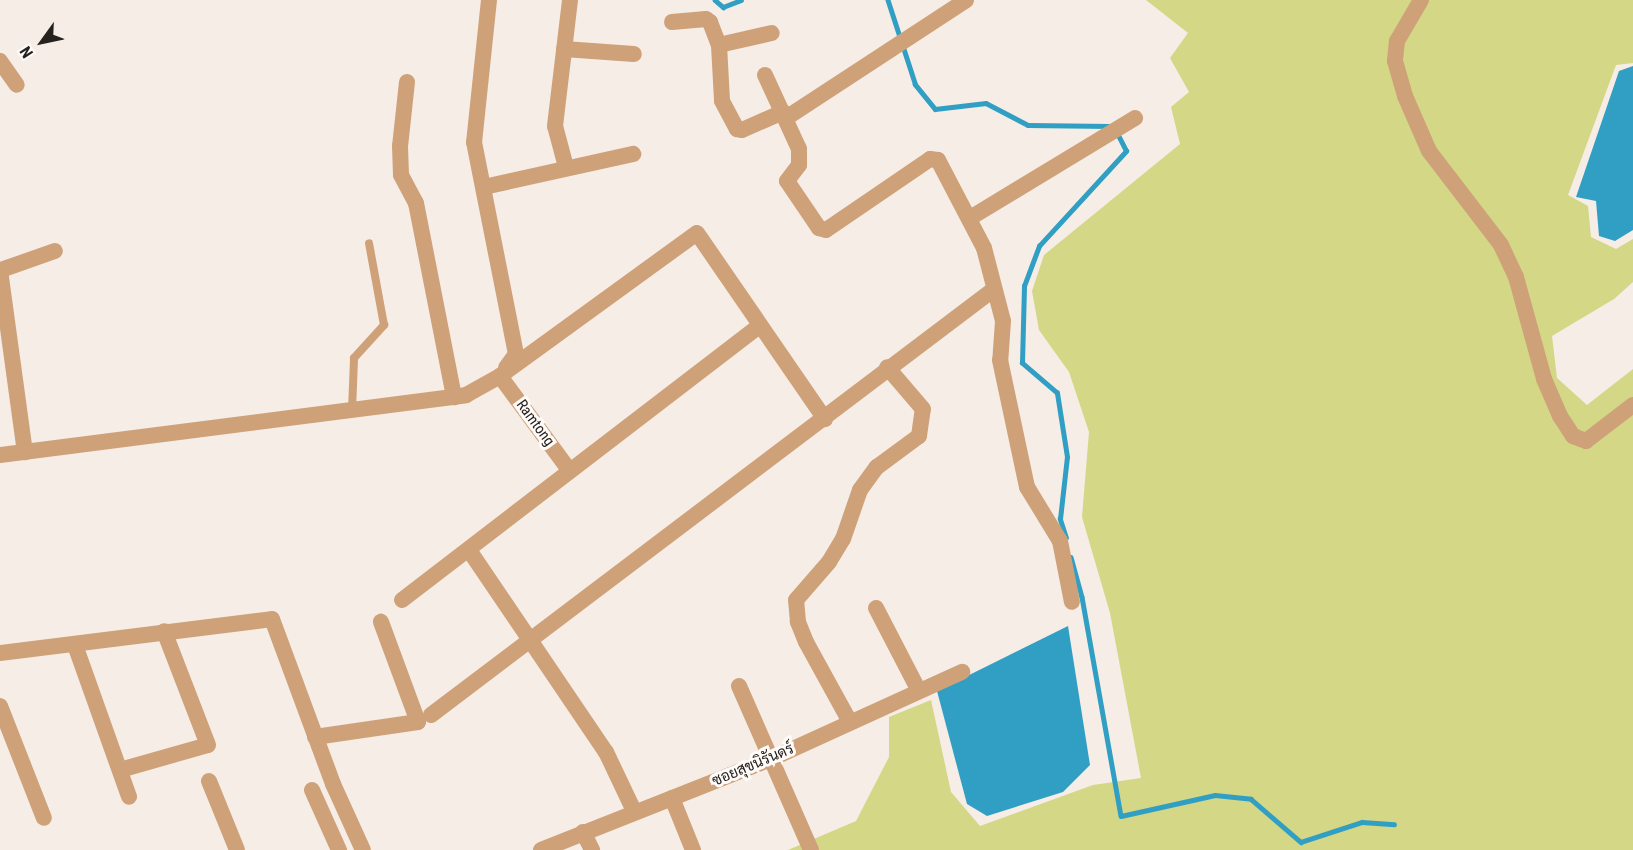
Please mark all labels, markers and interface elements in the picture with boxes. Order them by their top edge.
north arrow [12,12,72,72]
text: N [16,43,37,61]
street label: Ramtong [512,396,558,450]
street label: ซอยสุขนิรันดร์ [710,740,796,790]

